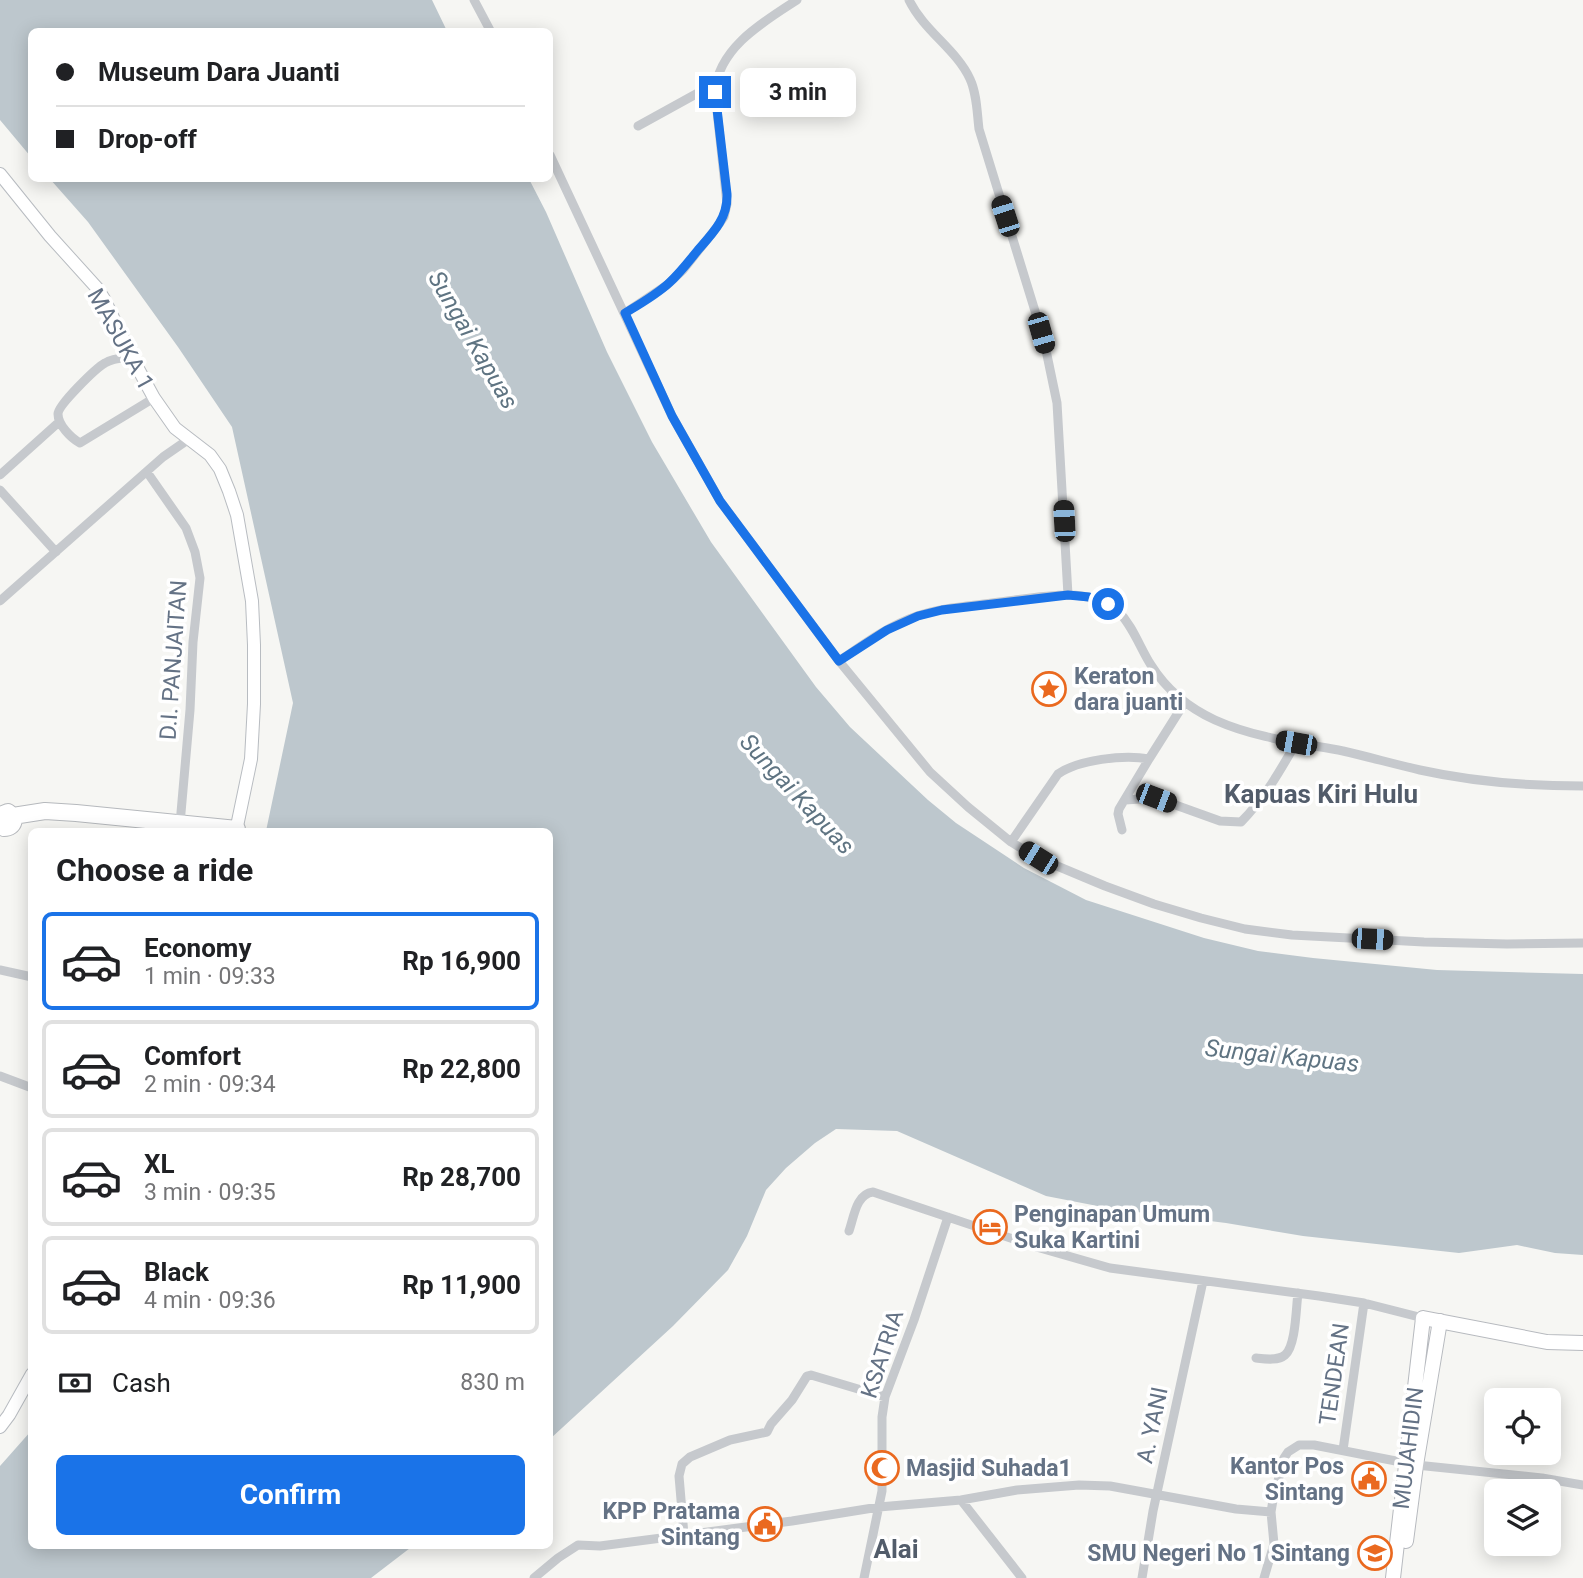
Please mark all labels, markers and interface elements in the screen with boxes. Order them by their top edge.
text: Museum Dara Juanti [98,57,340,87]
callout: 3 min [740,68,855,116]
route end [699,76,731,108]
text: 3 min [769,79,827,106]
text: Drop-off [98,124,197,154]
car [989,193,1022,239]
water label: Sungai Kapuas [422,266,524,414]
street label: MASUKA 1 [82,284,160,395]
car [1026,310,1057,356]
car [1053,499,1076,543]
street label: D.I. PANJAITAN [154,579,193,741]
route start [1092,588,1124,620]
place label: Keraton dara juanti [1074,663,1183,716]
place icon: Keraton dara juanti [1030,670,1068,708]
water label: Sungai Kapuas [734,728,860,860]
car [1274,729,1319,757]
district label: Kapuas Kiri Hulu [1224,779,1418,809]
car [1133,781,1180,815]
car [1015,838,1062,878]
text: Choose a ride [56,851,253,889]
car [1351,927,1394,951]
icon: car [60,930,123,993]
text: Economy [144,933,251,963]
text: Rp 16,900 [402,946,521,976]
text: 1 min · 09:33 [144,963,276,990]
water label: Sungai Kapuas [1204,1034,1360,1078]
icon: car [60,1038,123,1101]
text: Comfort [144,1041,241,1071]
text: Rp 22,800 [402,1054,521,1084]
text: 2 min · 09:34 [144,1071,276,1098]
icon: car [60,1146,123,1209]
text: XL [144,1149,175,1179]
text: Rp 28,700 [402,1162,521,1192]
text: 3 min · 09:35 [144,1179,276,1206]
place label: Penginapan Umum Suka Kartini [1014,1201,1210,1254]
hotel icon: Penginapan Umum Suka Kartini [971,1208,1009,1246]
icon: car [60,1254,123,1317]
text: Black [144,1257,209,1287]
text: Rp 11,900 [402,1270,521,1300]
text: 4 min · 09:36 [144,1287,276,1314]
street label: KSATRIA [856,1307,909,1402]
street label: TENDEAN [1314,1321,1355,1427]
icon: cash [56,1364,94,1402]
text: Cash [112,1368,171,1398]
text: 830 m [460,1369,525,1396]
street label: A. YANI [1131,1385,1174,1466]
street label: MUJAHIDIN [1388,1385,1429,1511]
map controls [1484,1388,1561,1556]
button: locate [1484,1388,1561,1465]
mosque icon: Masjid Suhada1 [863,1449,901,1487]
place label: Kantor Pos Sintang [1230,1453,1344,1506]
button: Confirm [56,1455,525,1535]
place label: Masjid Suhada1 [906,1455,1072,1482]
public building icon: Kantor Pos Sintang [1350,1460,1388,1498]
button: layers [1484,1479,1561,1556]
place label: KPP Pratama Sintang [603,1498,740,1551]
public building icon: KPP Pratama Sintang [746,1505,784,1543]
district label: Alai [873,1534,919,1564]
school or university icon: SMU Negeri No 1 Sintang [1356,1534,1394,1572]
place label: SMU Negeri No 1 Sintang [1087,1540,1350,1567]

